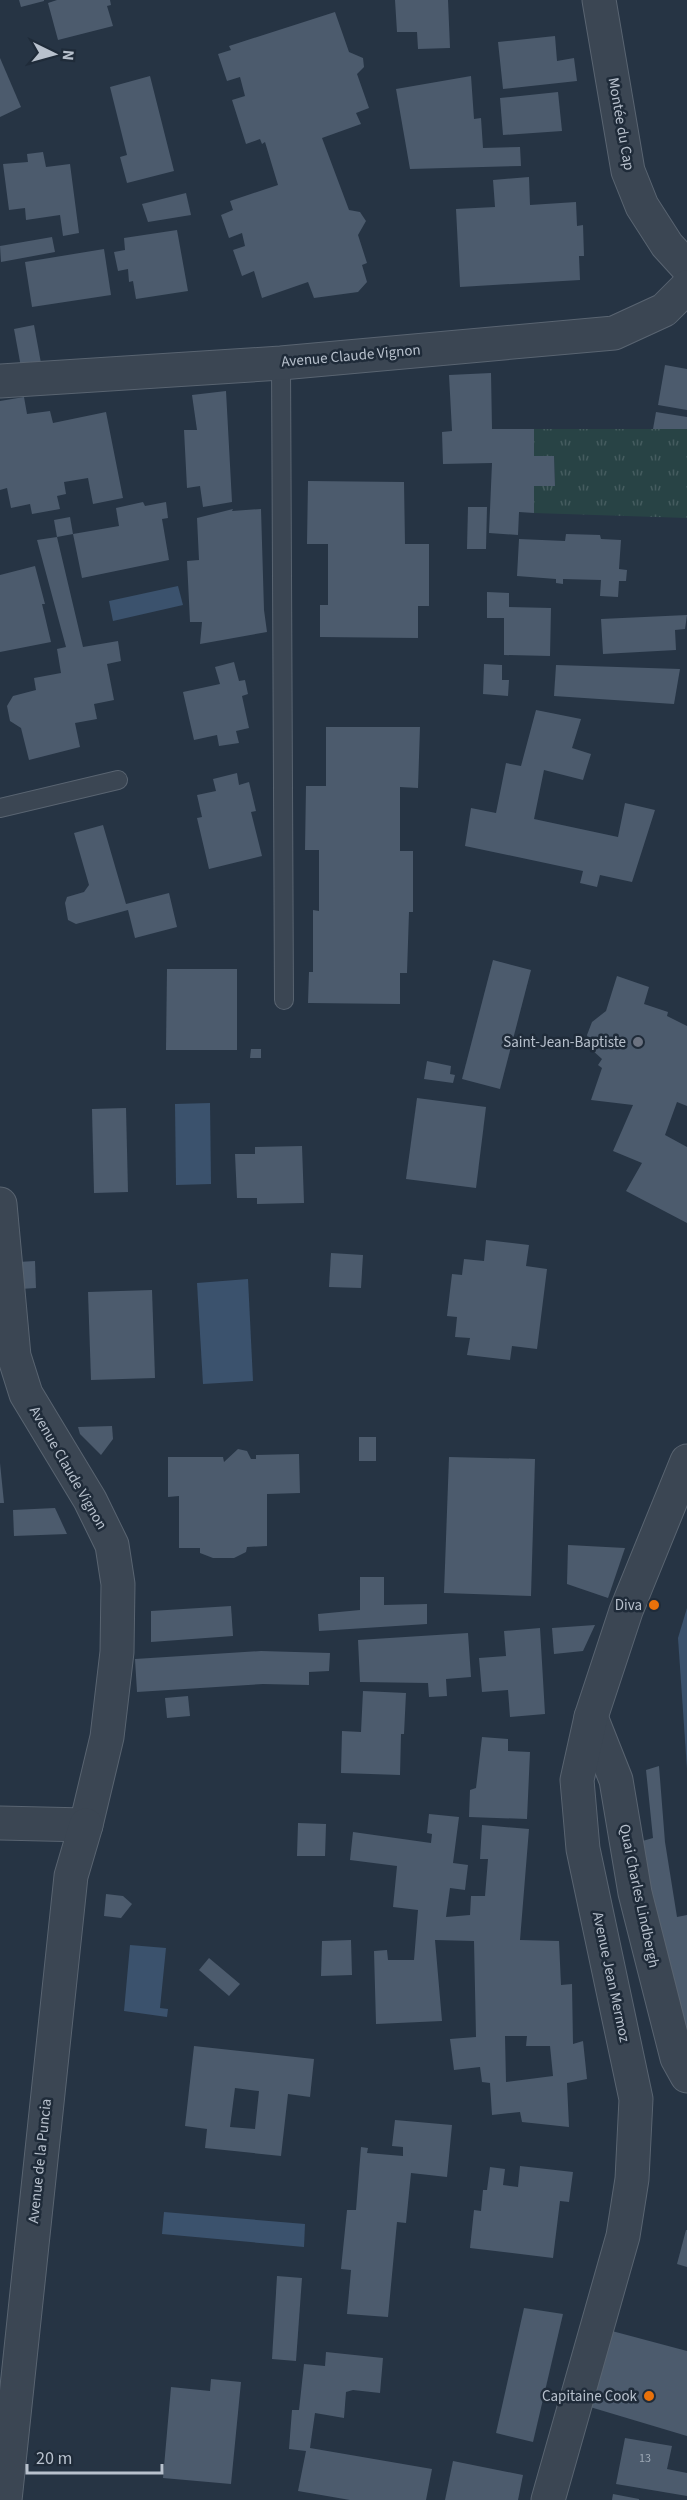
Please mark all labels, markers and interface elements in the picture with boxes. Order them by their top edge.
north arrow [24,24,84,84]
text: N [57,49,79,61]
street label: Montée du Cap [603,76,639,172]
street label: Avenue Claude Vignon [281,339,421,373]
place label: Saint-Jean-Baptiste [503,1032,626,1053]
marker: Saint-Jean-Baptiste [631,1035,645,1049]
street label: Avenue Claude Vignon [24,1402,112,1534]
place label: Diva [615,1595,642,1616]
marker: Diva [647,1598,661,1612]
street label: Quai Charles Lindbergh [614,1822,664,1970]
street label: Avenue Jean Mermoz [587,1910,635,2044]
street label: Avenue de la Puncia [23,2098,57,2224]
place label: Capitaine Cook [542,2386,638,2407]
marker: Capitaine Cook [642,2389,656,2403]
scale bar [27,2437,162,2475]
text: 20 m [36,2446,72,2471]
house number: 13 [639,2450,651,2467]

